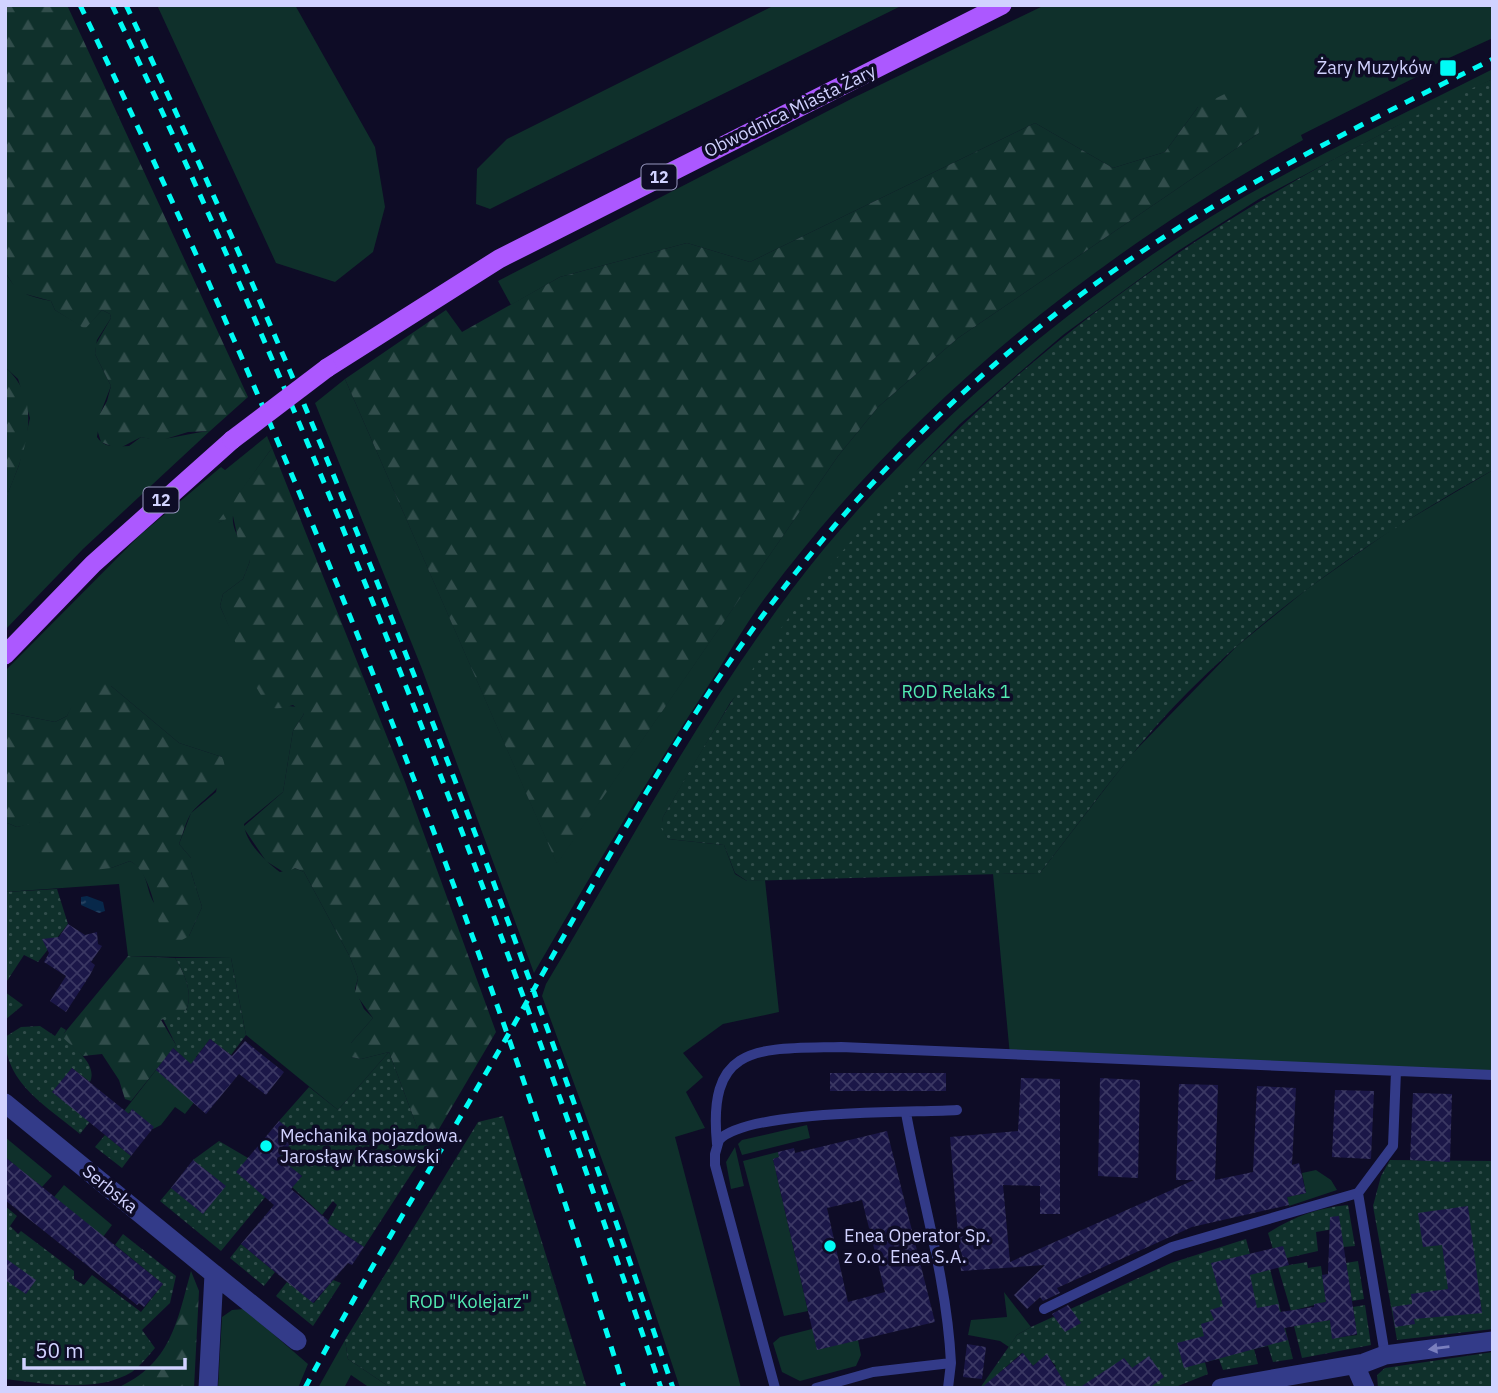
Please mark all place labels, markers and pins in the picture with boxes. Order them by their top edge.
place label: Żary Muzyków [1317,56,1432,79]
marker: Żary Muzyków [1438,58,1458,78]
place label: Mechanika pojazdowa. Jarosłąw Krasowski [280,1124,463,1168]
marker: Mechanika pojazdowa. Jarosłąw Krasowski [258,1138,274,1154]
place label: Enea Operator Sp. z o.o. Enea S.A. [844,1224,990,1268]
marker: Enea Operator Sp. z o.o. Enea S.A. [822,1238,838,1254]

